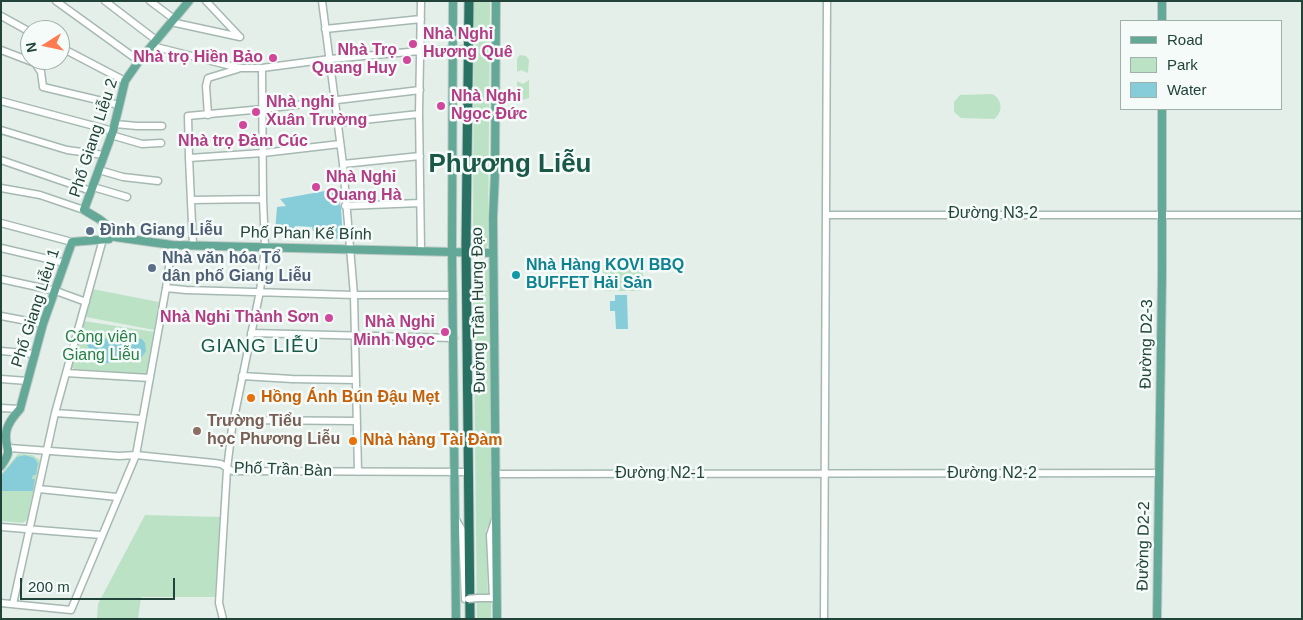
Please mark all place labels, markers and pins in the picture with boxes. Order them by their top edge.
place label: Nhà Nghỉ Hương Quê [423,25,513,63]
marker: Nhà Nghỉ Hương Quê [407,38,419,50]
place label: Nhà Trọ Quang Huy [312,41,397,79]
place label: Nhà trọ Hiền Bảo [133,48,263,68]
marker: Nhà trọ Hiền Bảo [267,52,279,64]
marker: Nhà Trọ Quang Huy [401,54,413,66]
place label: Nhà Nghỉ Ngọc Đức [451,87,527,125]
place label: Nhà nghỉ Xuân Trường [266,93,367,131]
marker: Nhà Nghỉ Ngọc Đức [435,100,447,112]
marker: Nhà nghỉ Xuân Trường [250,106,262,118]
marker: Nhà trọ Đảm Cúc [237,119,249,131]
place label: Nhà trọ Đảm Cúc [178,132,308,152]
place label: Nhà Nghỉ Quang Hà [326,168,402,206]
marker: Nhà Nghỉ Quang Hà [310,181,322,193]
place label: Đình Giang Liễu [100,221,223,241]
marker: Đình Giang Liễu [84,225,96,237]
place label: Nhà văn hóa Tổ dân phố Giang Liễu [162,249,311,287]
place label: Nhà Hàng KOVI BBQ BUFFET Hải Sản [526,256,684,294]
marker: Nhà văn hóa Tổ dân phố Giang Liễu [146,262,158,274]
marker: Nhà Hàng KOVI BBQ BUFFET Hải Sản [510,269,522,281]
place label: Nhà Nghỉ Thành Sơn [160,308,319,328]
marker: Nhà Nghỉ Thành Sơn [323,312,335,324]
place label: Nhà Nghỉ Minh Ngọc [353,313,435,351]
marker: Nhà Nghỉ Minh Ngọc [439,326,451,338]
place label: Hồng Ánh Bún Đậu Mẹt [261,388,440,408]
marker: Hồng Ánh Bún Đậu Mẹt [245,392,257,404]
place label: Trường Tiểu học Phương Liễu [207,412,340,450]
marker: Trường Tiểu học Phương Liễu [191,425,203,437]
place label: Nhà hàng Tài Đàm [363,431,503,451]
marker: Nhà hàng Tài Đàm [347,435,359,447]

